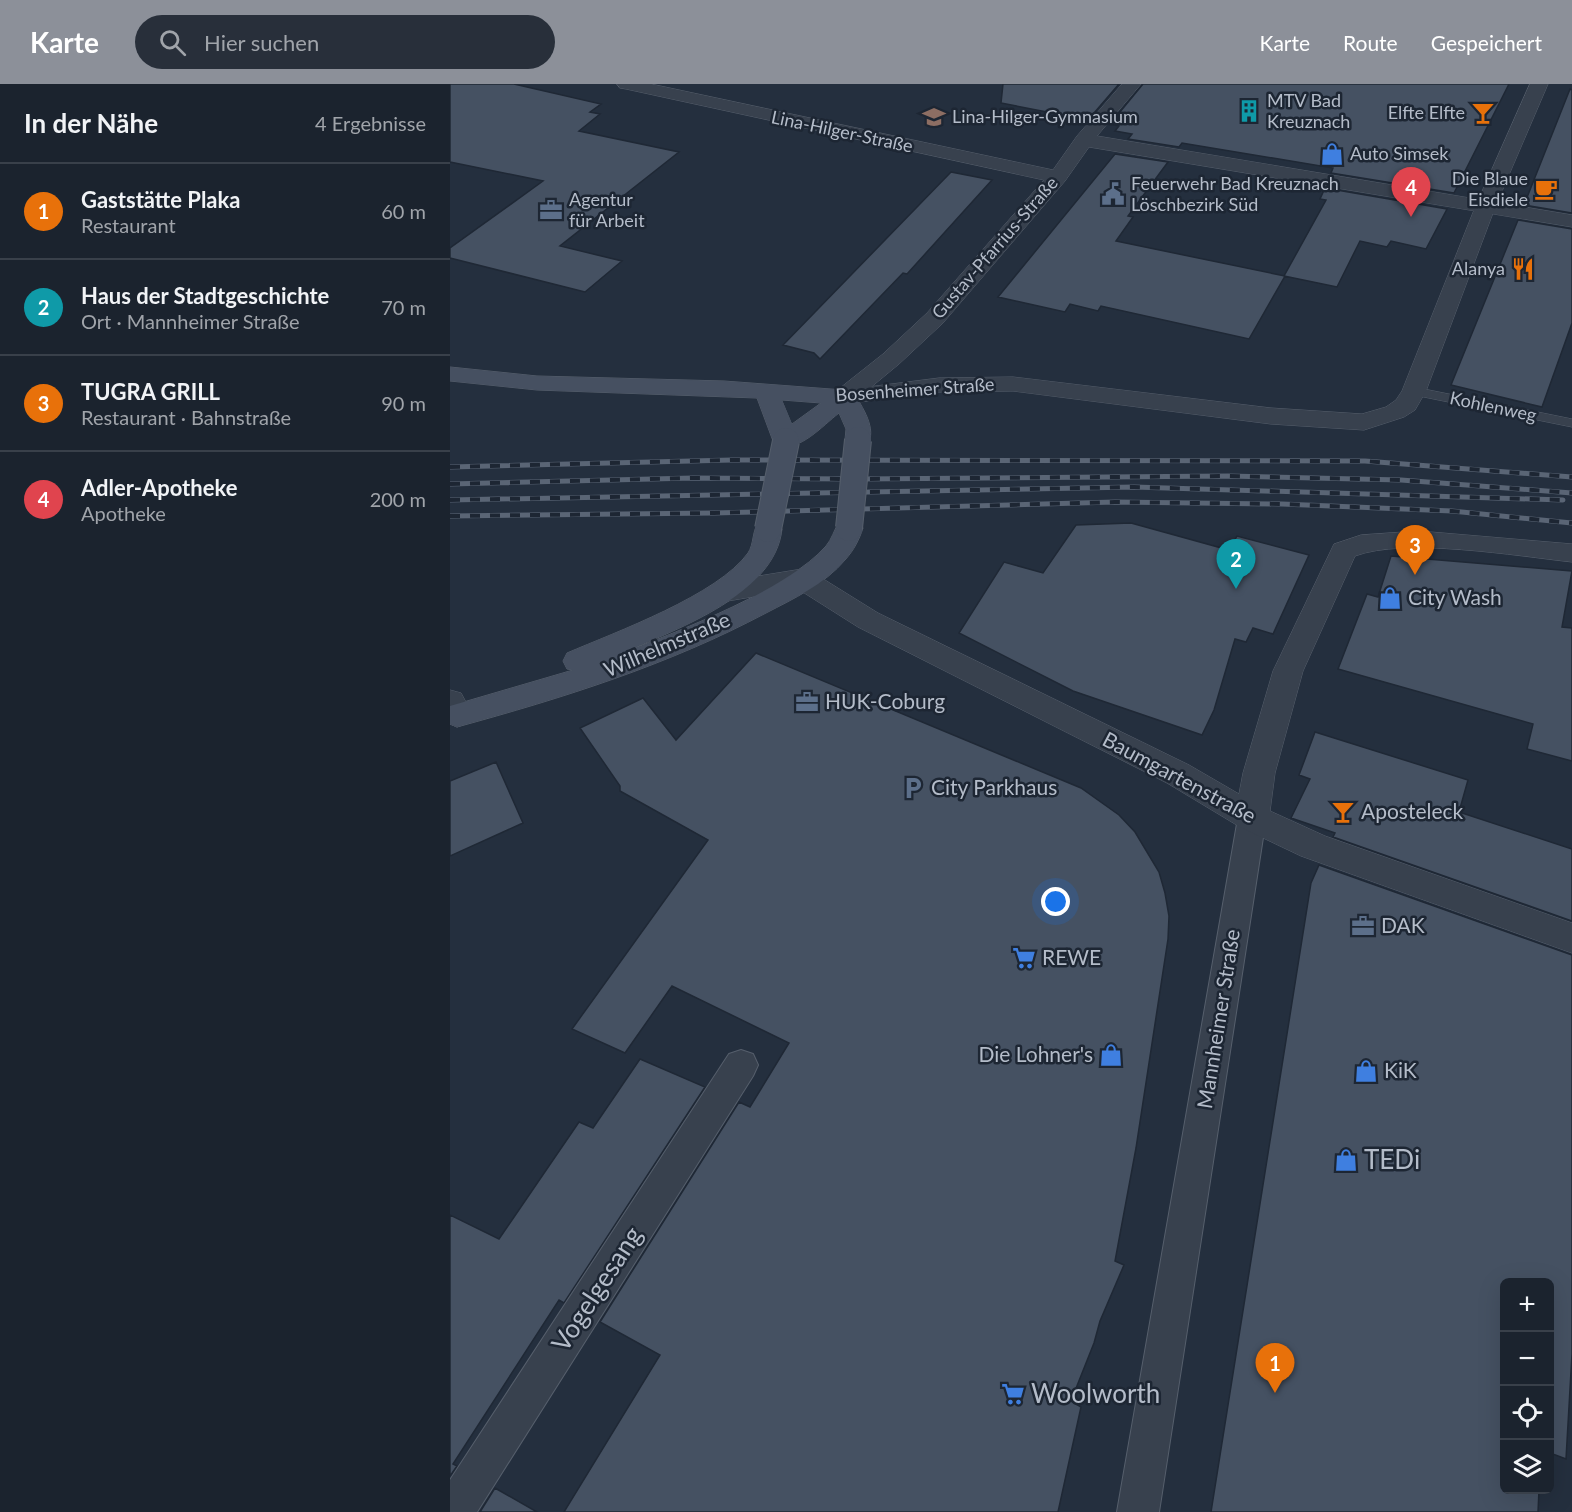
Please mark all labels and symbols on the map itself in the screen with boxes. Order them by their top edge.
place label: MTV Bad Kreuznach [1267,89,1350,132]
building icon: MTV Bad Kreuznach [1236,98,1262,124]
bar icon: Elfte Elfte [1470,100,1496,126]
place label: Elfte Elfte [1388,101,1465,123]
school or university icon: Lina-Hilger-Gymnasium [921,104,947,130]
street label: Lina-Hilger-Straße [769,105,915,157]
place label: Lina-Hilger-Gymnasium [952,105,1138,127]
shop icon: Auto Simsek [1319,141,1345,167]
place label: Auto Simsek [1350,142,1449,164]
place label: Die Blaue Eisdiele [1452,167,1528,210]
pin: 4 [1392,168,1430,217]
street label: Gustav-Pfarrius-Straße [927,172,1062,323]
place label: Feuerwehr Bad Kreuznach Löschbezirk Süd [1131,172,1339,215]
cafe icon: Die Blaue Eisdiele [1533,176,1559,202]
public building icon: Feuerwehr Bad Kreuznach Löschbezirk Süd [1100,181,1126,207]
place label: Agentur für Arbeit [569,188,645,231]
office icon: Agentur für Arbeit [538,197,564,223]
restaurant icon: Alanya [1510,256,1536,282]
place label: Alanya [1452,257,1505,279]
street label: Bosenheimer Straße [835,372,995,406]
street label: Kohlenweg [1448,386,1539,426]
pin: 3 [1396,526,1434,575]
pin: 2 [1216,540,1256,589]
place label: City Wash [1408,584,1502,609]
shop icon: City Wash [1377,585,1403,611]
street label: Wilhelmstraße [600,606,733,681]
place label: HUK-Coburg [825,688,945,713]
office icon: HUK-Coburg [794,689,820,715]
street label: Baumgartenstraße [1099,726,1261,828]
place label: City Parkhaus [931,774,1057,799]
parking icon: City Parkhaus [900,775,926,801]
place label: Aposteleck [1361,798,1464,823]
bar icon: Aposteleck [1330,799,1356,825]
your location [1041,887,1070,916]
place label: DAK [1381,912,1425,937]
office icon: DAK [1350,913,1376,939]
street label: Mannheimer Straße [1191,927,1244,1110]
place label: REWE [1042,944,1101,969]
supermarket icon: REWE [1011,945,1037,971]
place label: Die Lohner's [978,1041,1093,1066]
shop icon: Die Lohner's [1098,1042,1124,1068]
place label: KiK [1384,1057,1417,1082]
shop icon: KiK [1353,1058,1379,1084]
place label: TEDi [1364,1143,1420,1175]
shop icon: TEDi [1333,1147,1359,1173]
street label: Vogelgesang [544,1220,648,1357]
pin: 1 [1256,1344,1294,1393]
place label: Woolworth [1031,1377,1160,1409]
supermarket icon: Woolworth [1000,1381,1026,1407]

